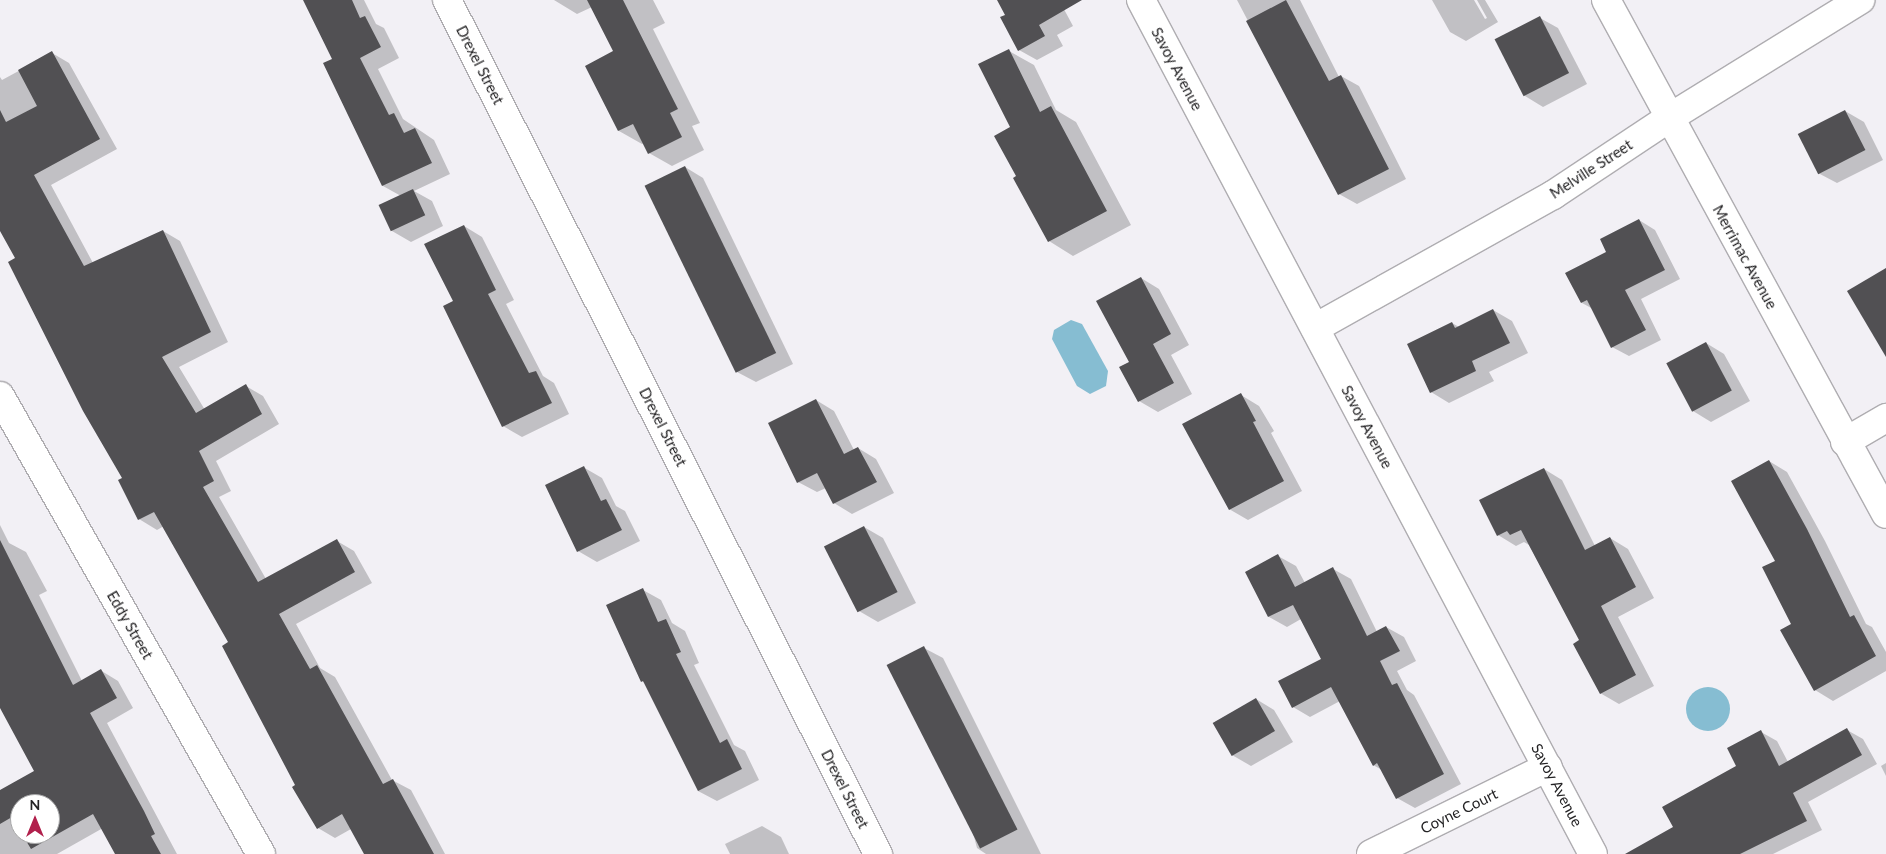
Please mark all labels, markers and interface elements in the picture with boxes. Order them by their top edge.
street label: Drexel Street [452,23,508,107]
street label: Savoy Avenue [1147,24,1207,114]
street label: Melville Street [1546,136,1636,202]
street label: Merrimac Avenue [1709,202,1781,312]
street label: Savoy Avenue [1337,382,1397,472]
street label: Drexel Street [635,385,691,469]
street label: Eddy Street [103,587,157,663]
street label: Savoy Avenue [1527,740,1587,830]
street label: Drexel Street [817,747,873,831]
street label: Coyne Court [1417,785,1501,837]
north arrow [10,794,60,844]
text: N [30,796,40,813]

